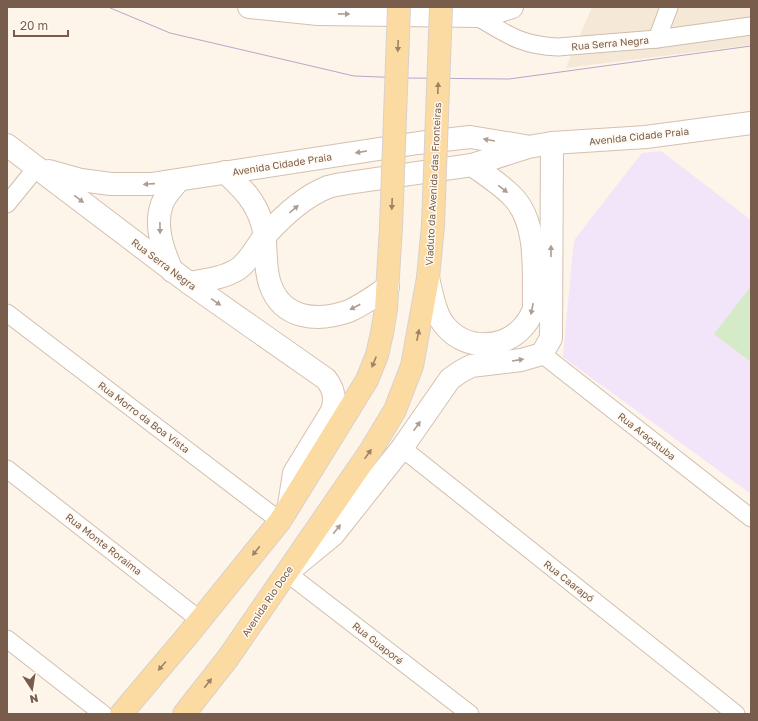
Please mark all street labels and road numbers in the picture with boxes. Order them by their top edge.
street label: Rua Serra Negra [571,34,649,52]
street label: Viaduto da Avenida das Fronteiras [423,102,443,266]
street label: Avenida Cidade Praia [588,125,690,147]
street label: Avenida Cidade Praia [231,150,333,178]
street label: Rua Serra Negra [129,236,199,292]
street label: Rua Morro da Boa Vista [96,379,192,455]
street label: Rua Araçatuba [616,410,678,462]
street label: Rua Monte Roraima [64,511,144,577]
street label: Rua Caarapó [541,558,597,604]
street label: Avenida Rio Doce [239,563,295,639]
street label: Rua Guaporé [350,619,406,667]

